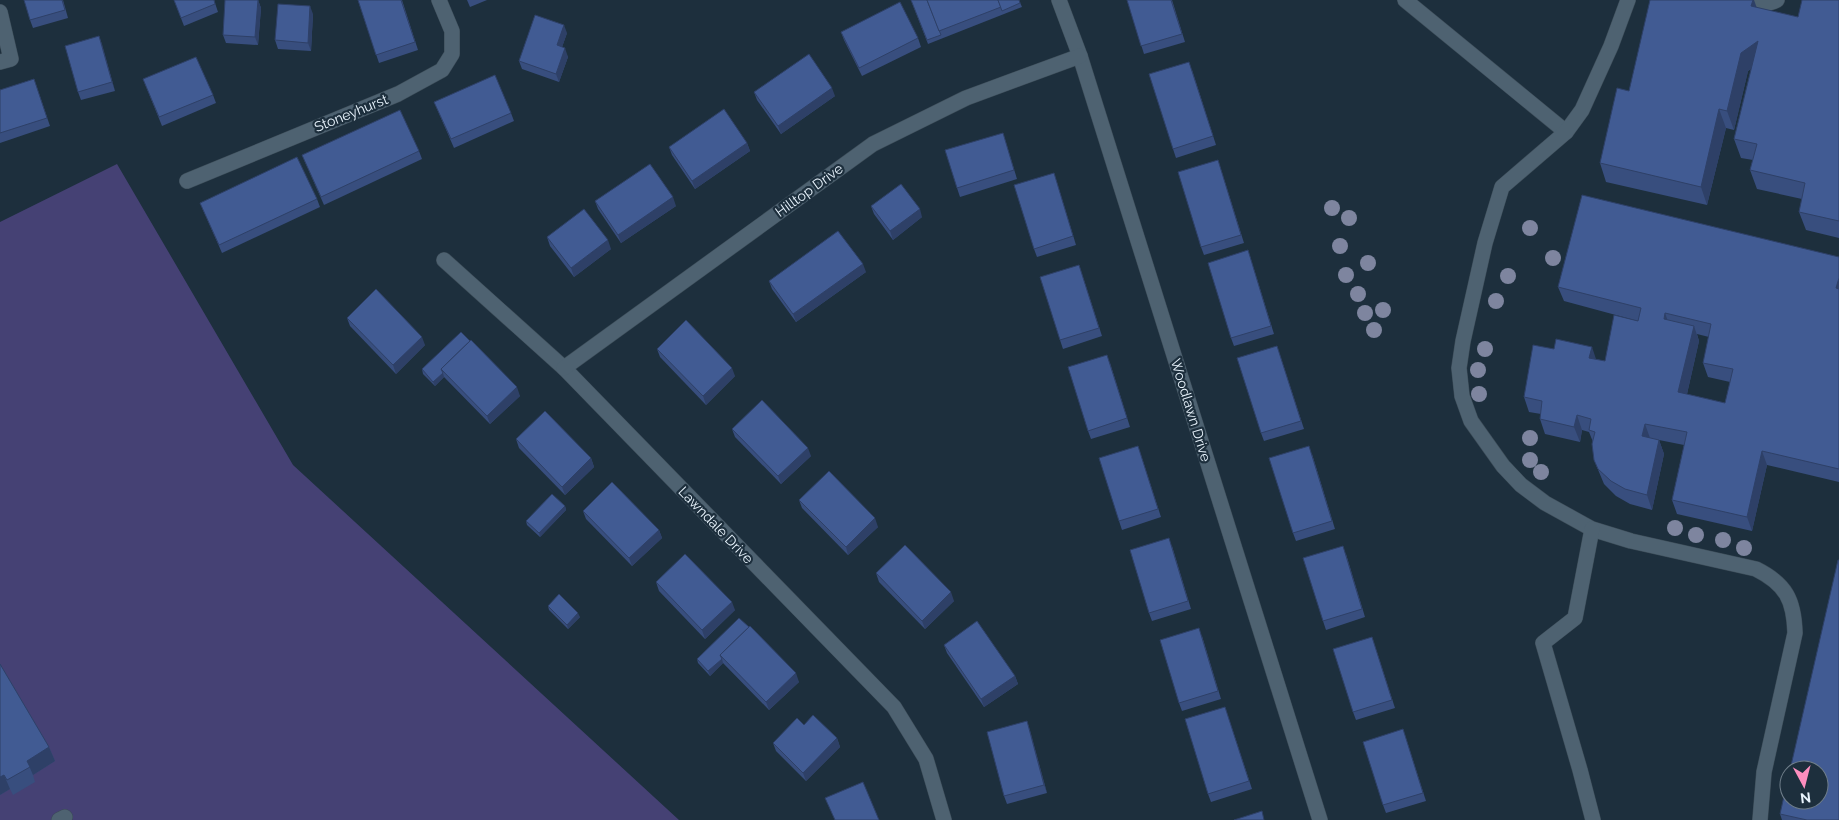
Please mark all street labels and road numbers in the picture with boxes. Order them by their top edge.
street label: Stoneyhurst [312,91,390,135]
street label: Hilltop Drive [772,160,846,220]
street label: Woodlawn Drive [1168,357,1214,463]
street label: Lawndale Drive [675,483,757,567]

